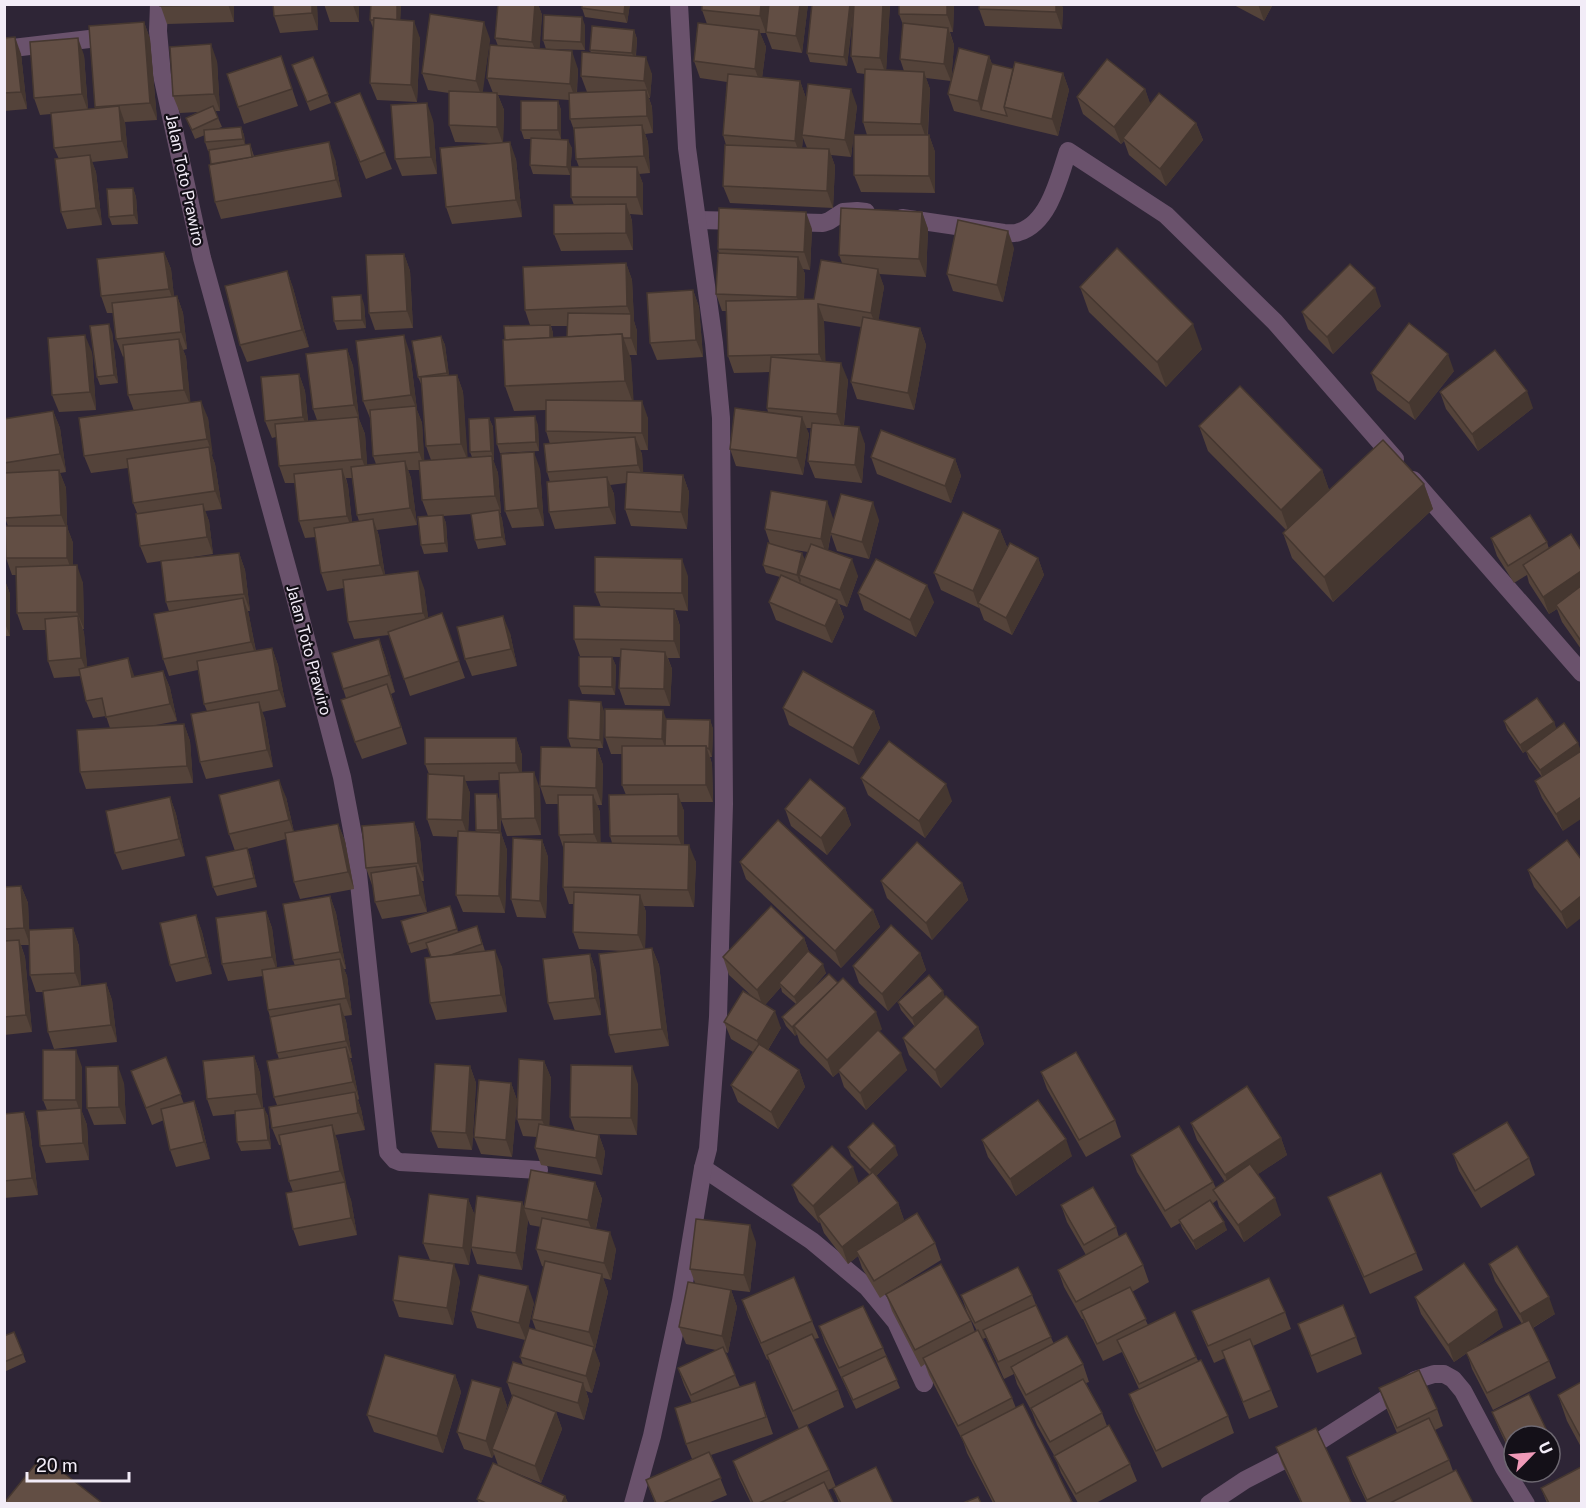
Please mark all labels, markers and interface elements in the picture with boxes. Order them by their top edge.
street label: Jalan Toto Prawiro [162,112,208,248]
street label: Jalan Toto Prawiro [282,583,336,717]
north arrow [1502,1424,1562,1484]
text: U [1534,1439,1556,1457]
scale bar [27,1445,129,1483]
text: 20 m [36,1455,78,1476]

